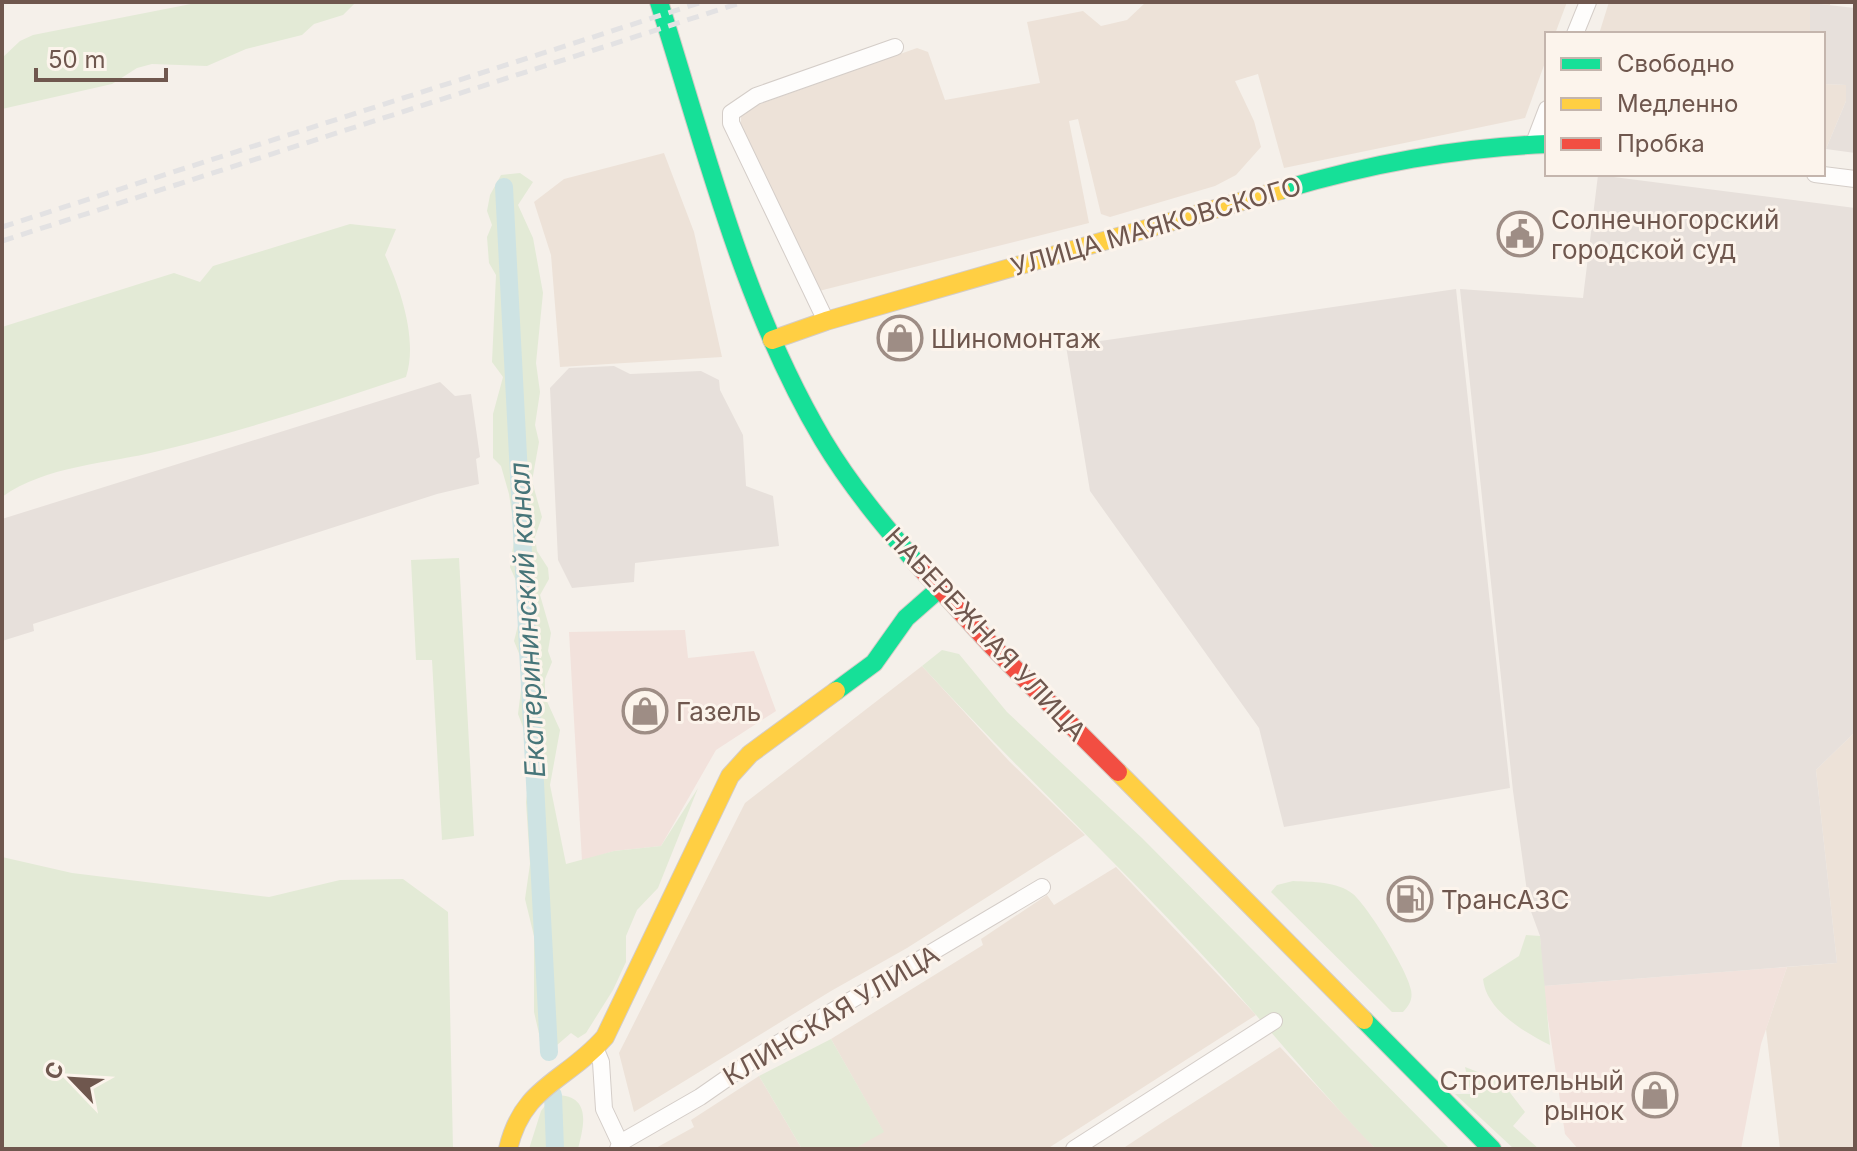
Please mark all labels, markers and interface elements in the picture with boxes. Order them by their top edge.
scale bar [36,32,166,82]
legend [1545,32,1825,176]
text: 50 m [48,45,106,74]
text: Свободно [1617,49,1735,78]
text: Медленно [1617,89,1738,118]
text: Пробка [1617,129,1705,158]
street label: УЛИЦА МАЯКОВСКОГО [1007,170,1305,282]
place label: Солнечногорский городской суд [1551,204,1779,265]
public building icon: Солнечногорский городской суд [1496,210,1544,258]
shop icon: Шиномонтаж [876,314,924,362]
place label: Шиномонтаж [931,323,1101,354]
water label: Екатерининский канал [502,461,552,779]
street label: НАБЕРЕЖНАЯ УЛИЦА [879,521,1093,747]
shop icon: Газель [621,687,669,735]
place label: Газель [676,696,761,727]
fuel station icon: ТрансАЗС [1386,875,1434,923]
place label: ТрансАЗС [1441,884,1569,915]
street label: КЛИНСКАЯ УЛИЦА [717,938,945,1092]
north arrow [32,1039,112,1119]
text: С [39,1058,69,1083]
place label: Строительный рынок [1439,1065,1624,1126]
shop icon: Строительный рынок [1631,1071,1679,1119]

